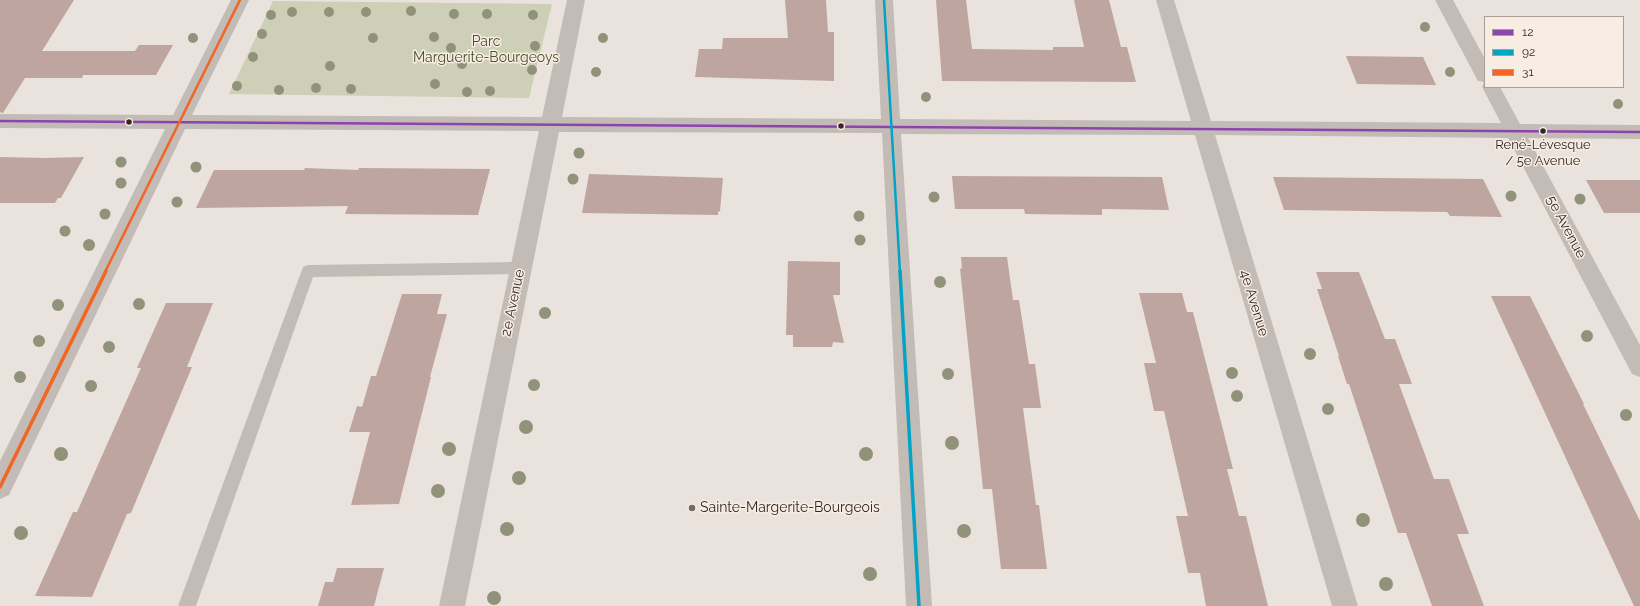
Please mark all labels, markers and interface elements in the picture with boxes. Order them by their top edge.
legend [1484,16,1624,88]
text: 12 [1522,25,1533,39]
park label: Parc Marguerite-Bourgeoys [413,34,559,66]
text: 92 [1522,45,1535,59]
text: 31 [1522,65,1534,79]
unlabelled marker [124,117,134,127]
unlabelled marker [836,121,846,131]
marker: René-Lévesque / 5e Avenue [1538,126,1548,136]
place label: René-Lévesque / 5e Avenue [1495,137,1591,168]
street label: 5e Avenue [1542,193,1590,261]
street label: 2e Avenue [498,268,528,338]
street label: 4e Avenue [1236,268,1272,338]
place label: Sainte-Margerite-Bourgeois [700,500,880,516]
marker: Sainte-Margerite-Bourgeois [687,503,697,513]

